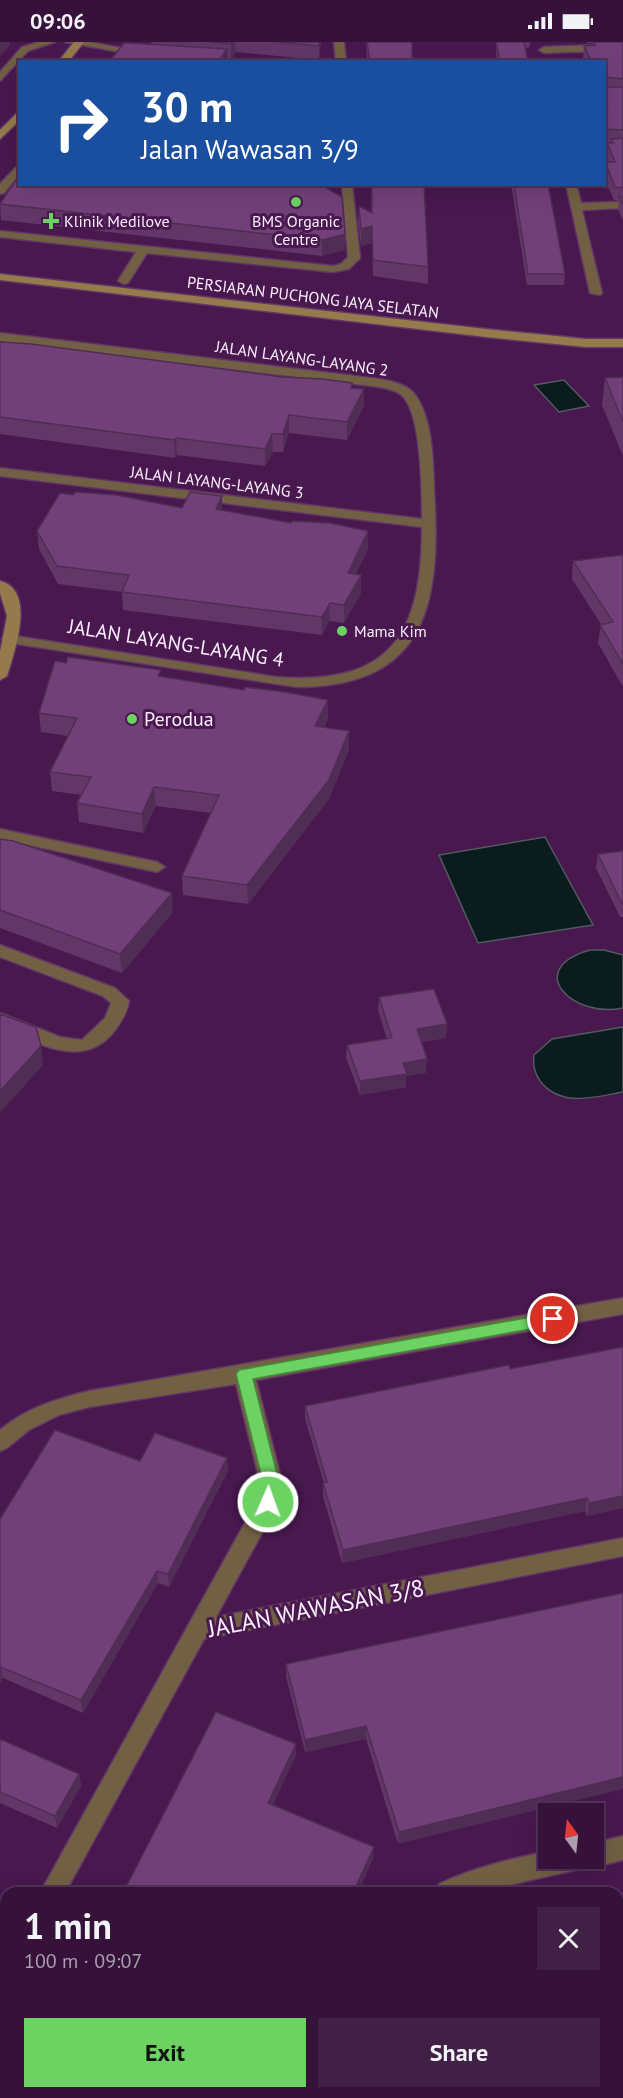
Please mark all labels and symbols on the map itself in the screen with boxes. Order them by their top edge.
marker: BMS Organic Centre [289,195,303,209]
place label: Klinik Medilove [64,211,170,231]
place label: BMS Organic Centre [252,211,340,249]
marker: Klinik Medilove [42,212,60,230]
street label: PERSIARAN PUCHONG JAYA SELATAN [186,272,440,322]
street label: JALAN LAYANG-LAYANG 2 [213,336,390,380]
street label: JALAN LAYANG-LAYANG 3 [128,461,305,503]
street label: JALAN LAYANG-LAYANG 4 [65,613,286,673]
place label: Mama Kim [354,621,427,641]
marker: Mama Kim [335,624,349,638]
place label: Perodua [144,706,214,732]
marker: Perodua [125,712,139,726]
pin [527,1293,578,1344]
position arrow [236,1470,300,1534]
street label: JALAN WAWASAN 3/8 [204,1572,427,1644]
north arrow [538,1803,604,1869]

